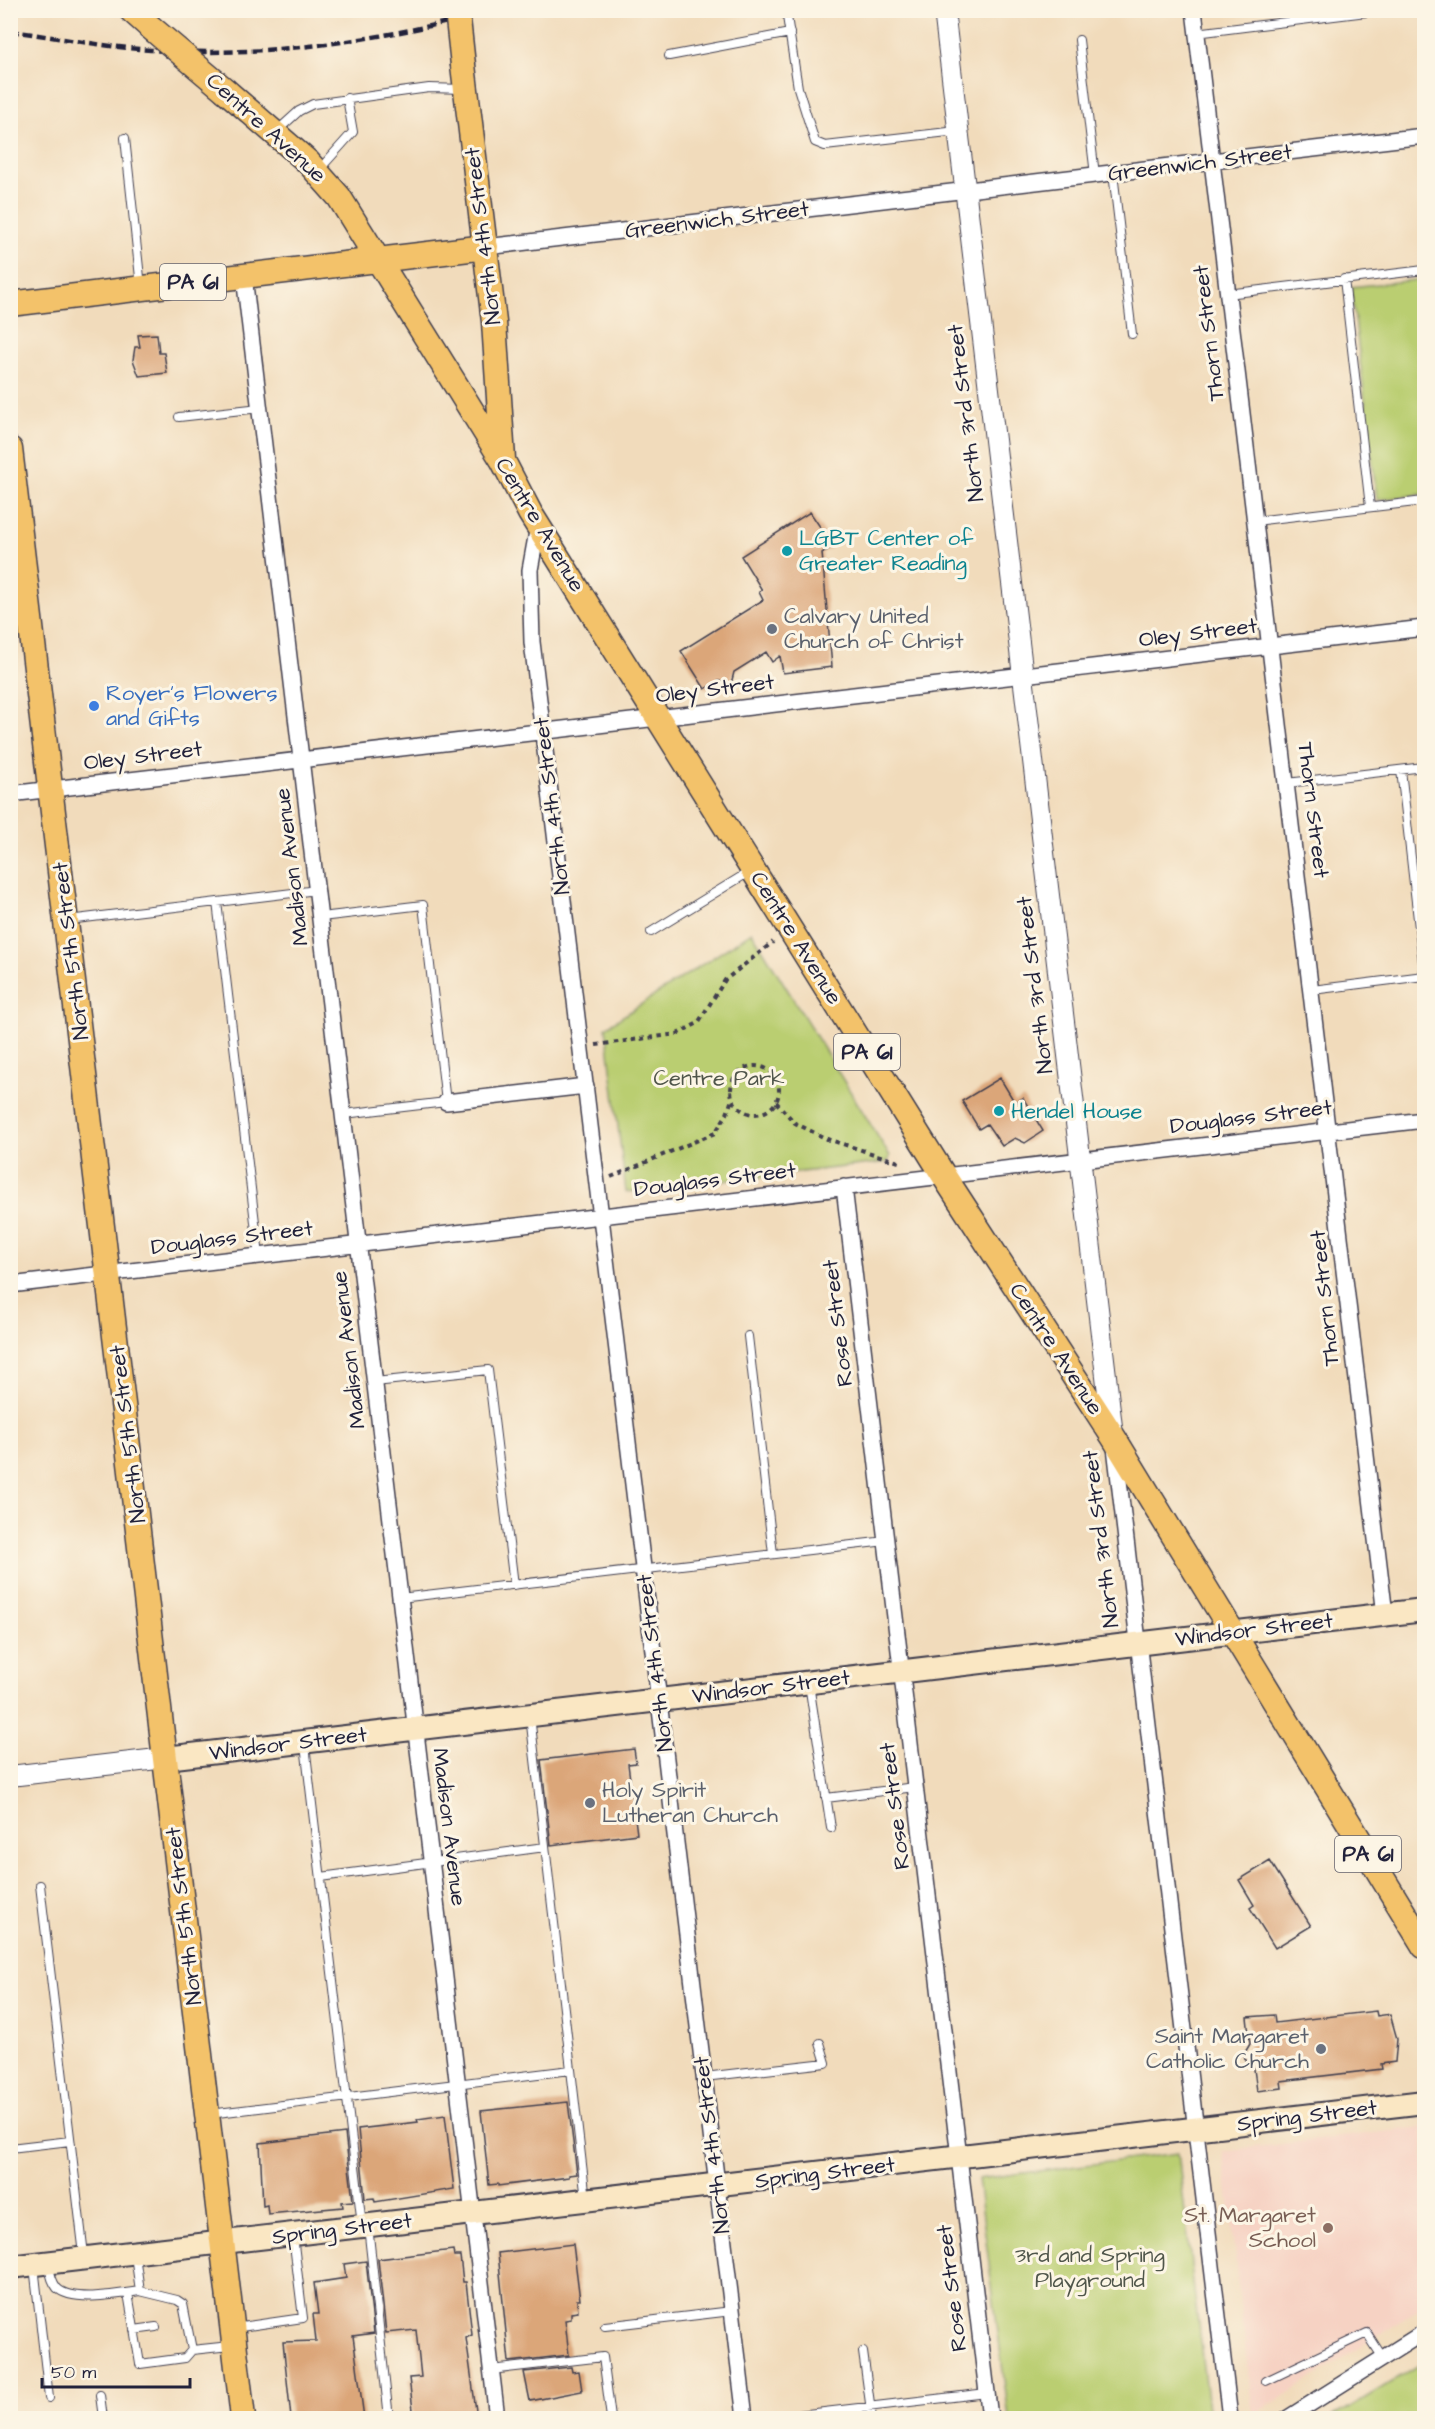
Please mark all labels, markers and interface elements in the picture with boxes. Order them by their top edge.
street label: Centre Avenue [199,66,333,190]
street label: Greenwich Street [1106,136,1294,190]
street label: North 4th Street [457,146,509,326]
street label: Greenwich Street [623,193,811,247]
street label: Thorn Street [1185,263,1233,403]
road number: PA 61 [160,264,226,300]
street label: North 3rd Street [940,323,992,503]
street label: Centre Avenue [488,452,592,598]
place label: LGBT Center of Greater Reading [799,523,974,580]
marker: LGBT Center of Greater Reading [780,544,794,558]
place label: Calvary United Church of Christ [784,601,964,657]
street label: Oley Street [1137,610,1259,657]
marker: Calvary United Church of Christ [765,622,779,636]
street label: Oley Street [654,666,776,713]
place label: Royer's Flowers and Gifts [106,678,278,734]
marker: Royer's Flowers and Gifts [87,699,101,713]
street label: North 4th Street [526,716,578,896]
street label: Oley Street [82,733,204,780]
street label: Thorn Street [1289,740,1337,880]
street label: Madison Avenue [267,786,317,948]
street label: North 5th Street [45,860,97,1042]
street label: Centre Avenue [743,865,849,1011]
street label: North 3rd Street [1009,895,1061,1075]
road number: PA 61 [834,1034,900,1070]
park label: Centre Park [653,1063,785,1094]
street label: Douglass Street [1168,1092,1334,1143]
place label: Hendel House [1011,1096,1143,1127]
marker: Hendel House [992,1104,1006,1118]
street label: Douglass Street [632,1155,798,1206]
street label: Douglass Street [149,1213,315,1264]
street label: Thorn Street [1302,1228,1348,1368]
street label: Rose Street [815,1258,861,1388]
street label: Madison Avenue [324,1269,374,1431]
street label: Centre Avenue [1002,1277,1110,1421]
street label: North 5th Street [102,1343,154,1525]
street label: North 3rd Street [1075,1449,1127,1629]
street label: North 4th Street [629,1573,681,1753]
street label: Windsor Street [1173,1605,1335,1655]
street label: Windsor Street [690,1662,852,1712]
street label: Windsor Street [207,1719,369,1769]
street label: Rose Street [872,1741,918,1871]
street label: Madison Avenue [424,1746,474,1908]
place label: Holy Spirit Lutheran Church [602,1775,778,1831]
marker: Holy Spirit Lutheran Church [583,1796,597,1810]
street label: North 5th Street [158,1825,210,2007]
road number: PA 61 [1335,1836,1401,1872]
place label: Saint Margaret Catholic Church [1146,2021,1309,2077]
marker: Saint Margaret Catholic Church [1314,2042,1328,2056]
street label: North 4th Street [686,2055,738,2235]
street label: Spring Street [1235,2092,1379,2141]
street label: Spring Street [753,2149,897,2198]
place label: St. Margaret School [1184,2200,1316,2256]
street label: Spring Street [270,2205,414,2254]
marker: St. Margaret School [1321,2221,1335,2235]
street label: Rose Street [929,2223,975,2353]
park label: 3rd and Spring Playground [1015,2240,1165,2297]
scale bar [42,2351,190,2389]
text: 50 m [51,2360,96,2385]

